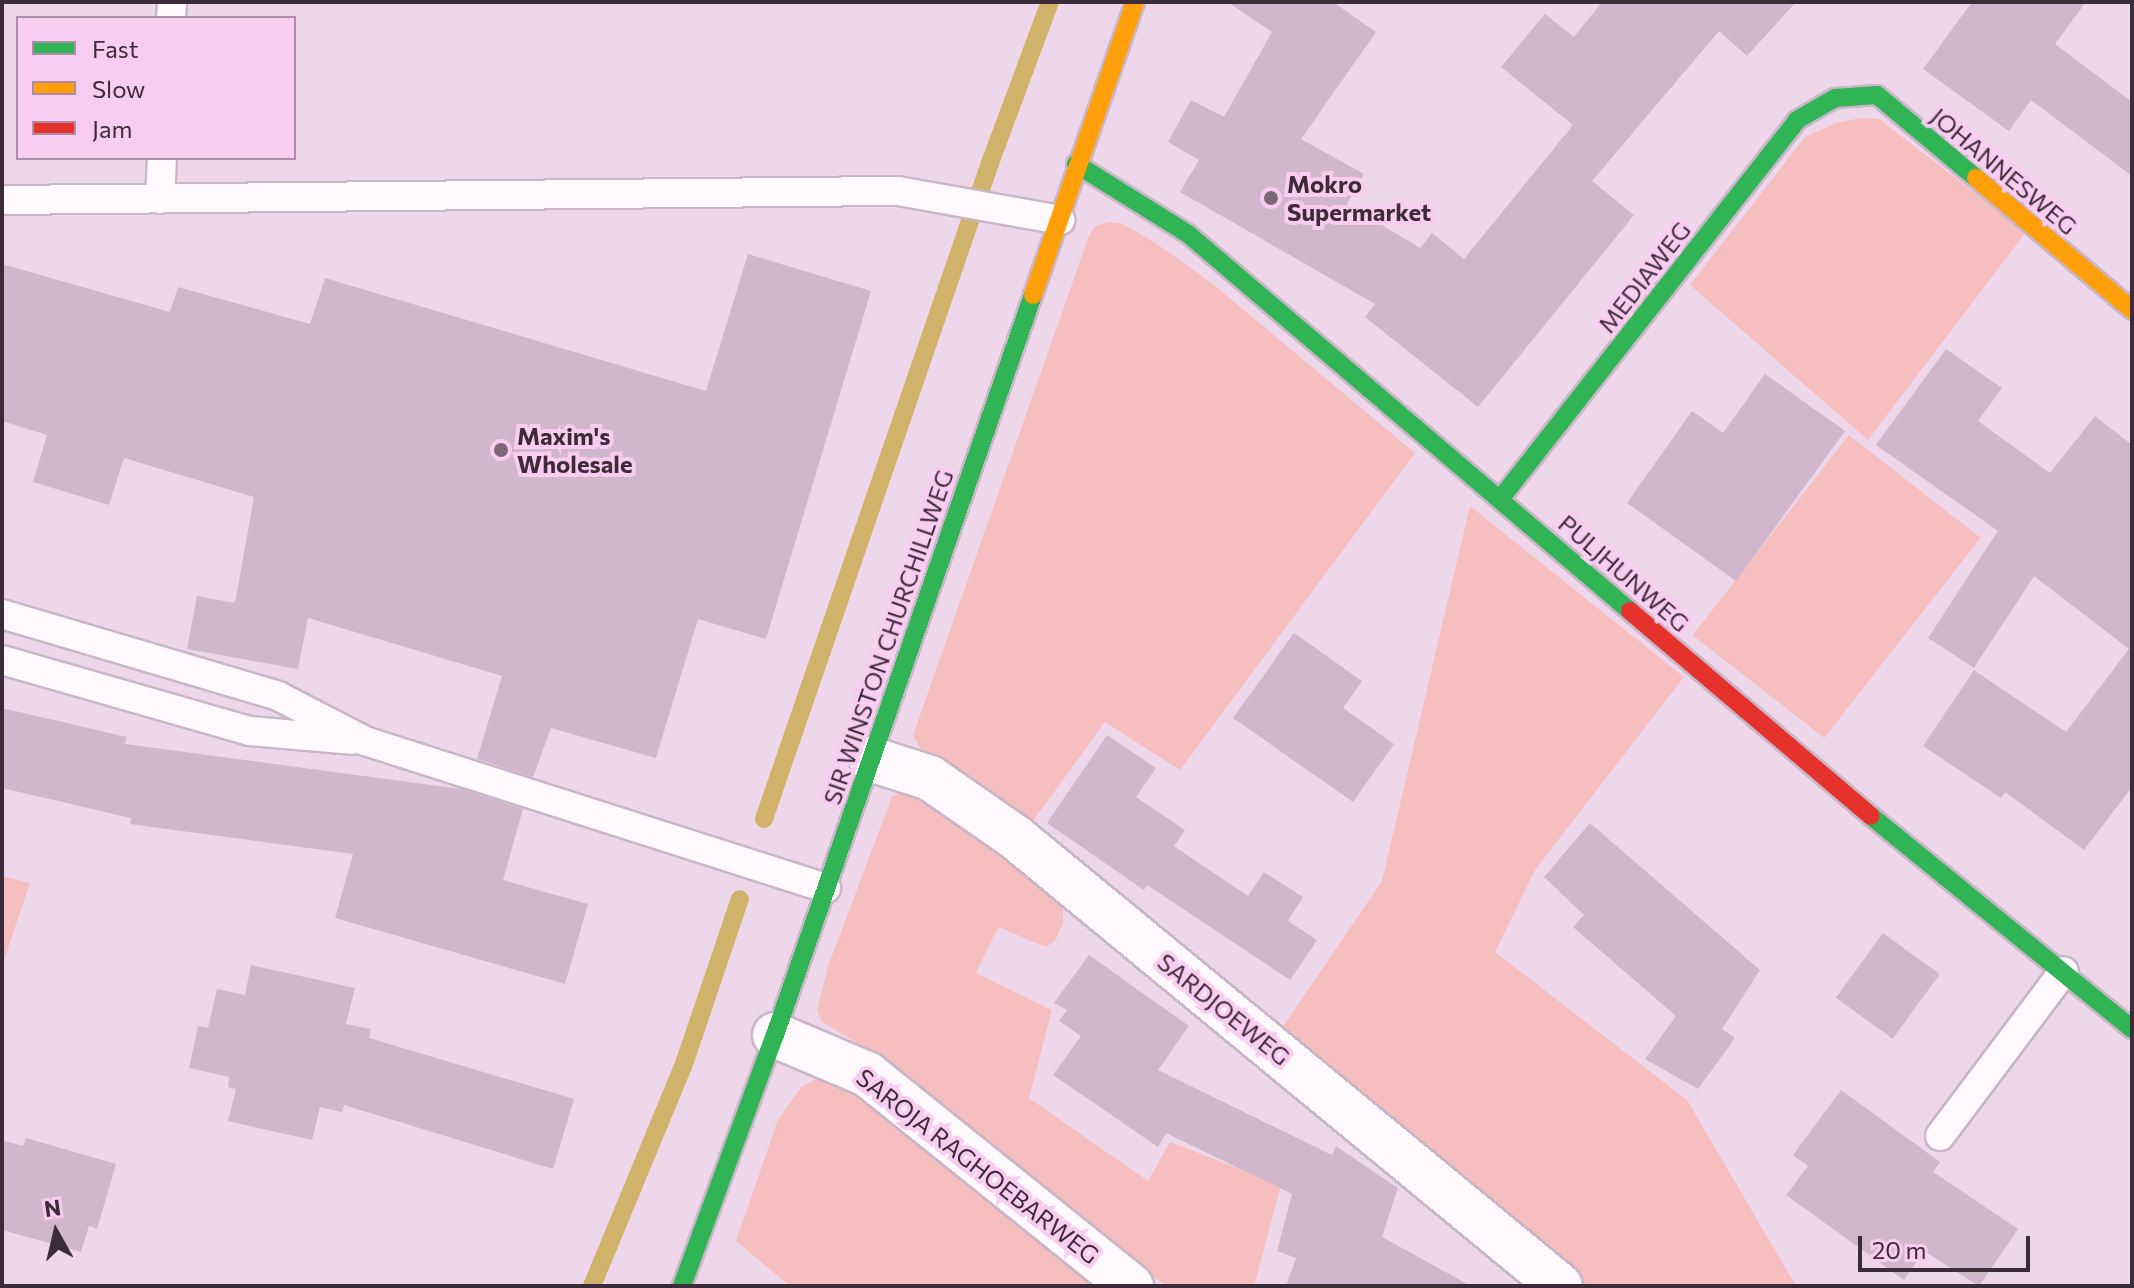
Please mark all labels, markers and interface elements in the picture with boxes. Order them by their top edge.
legend [16,16,296,160]
text: Fast [92,34,139,63]
text: Slow [92,74,145,103]
street label: JOHANNESWEG [1925,102,2083,240]
text: Jam [92,114,132,143]
place label: Mokro Supermarket [1287,170,1431,226]
marker: Mokro Supermarket [1262,189,1280,207]
street label: MEDIAWEG [1592,216,1696,338]
place label: Maxim's Wholesale [517,422,633,478]
marker: Maxim's Wholesale [492,441,510,459]
street label: SIR WINSTON CHURCHILLWEG [817,466,959,808]
street label: PULJHUNWEG [1553,509,1695,637]
street label: SARDJOEWEG [1152,947,1296,1071]
street label: SAROJA RAGHOEBARWEG [851,1062,1105,1270]
north arrow [16,1192,96,1272]
text: N [43,1193,63,1222]
scale bar [1862,1220,2034,1270]
text: 20 m [1872,1235,1926,1264]

